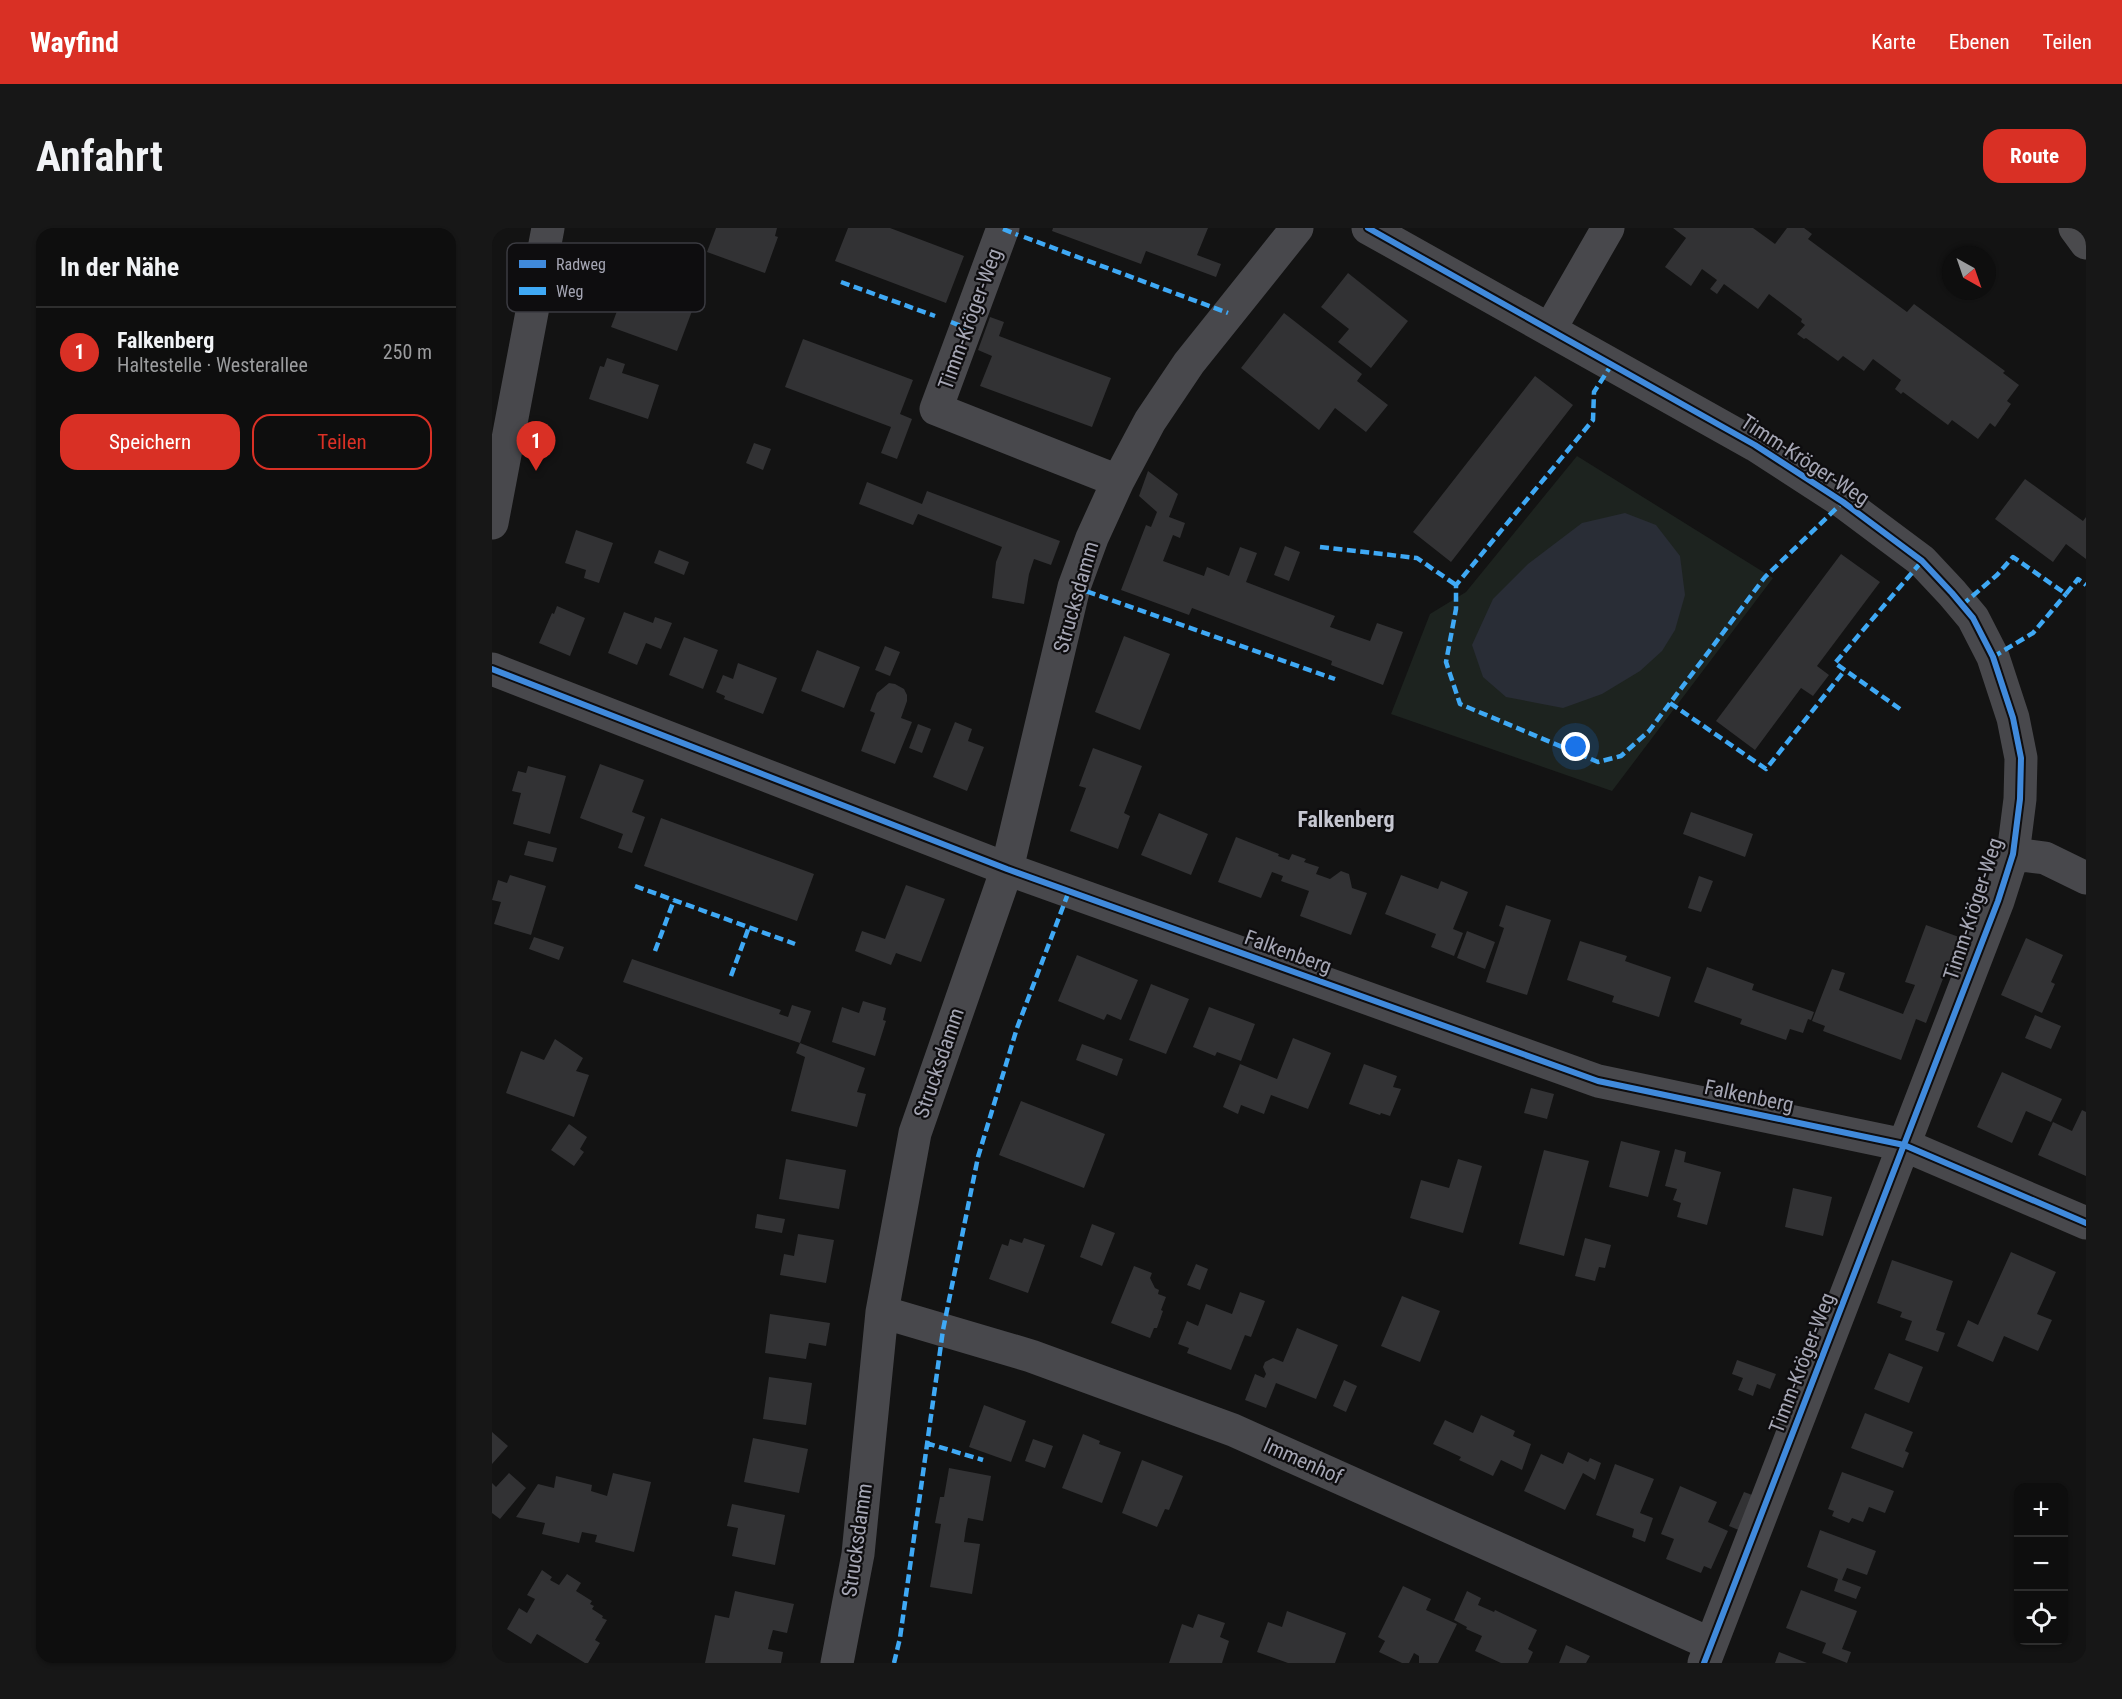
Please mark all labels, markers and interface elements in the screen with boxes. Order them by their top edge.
text: Wayfind [30,26,119,59]
text: Karte [1871,30,1916,54]
text: Ebenen [1949,30,2010,54]
text: Teilen [2043,30,2092,54]
button: Route [1983,129,2086,183]
text: Anfahrt [36,132,163,181]
legend [507,243,705,312]
street label: Timm-Kröger-Weg [933,245,1007,393]
north arrow [1942,246,1996,300]
text: In der Nähe [60,252,179,282]
text: Radweg [556,255,606,274]
text: Weg [556,282,583,301]
text: Falkenberg [117,328,214,353]
text: 1 [74,340,85,364]
text: 250 m [383,340,432,364]
text: Haltestelle · Westerallee [117,353,308,377]
street label: Timm-Kröger-Weg [1736,410,1874,510]
button: Speichern [60,414,240,470]
button: Teilen [252,414,432,470]
pin: 1 [516,422,555,471]
street label: Strucksdamm [1049,539,1103,655]
your location [1561,732,1590,761]
district label: Falkenberg [1297,807,1395,832]
street label: Timm-Kröger-Weg [1939,835,2007,983]
street label: Falkenberg [1241,925,1335,979]
street label: Strucksdamm [909,1005,969,1121]
street label: Falkenberg [1702,1075,1796,1117]
street label: Timm-Kröger-Weg [1764,1289,1840,1437]
street label: Immenhof [1260,1433,1347,1489]
street label: Strucksdamm [837,1482,877,1598]
map controls [2014,1483,2068,1645]
button: + [2014,1483,2068,1537]
button: − [2014,1537,2068,1591]
button: locate [2014,1591,2068,1645]

